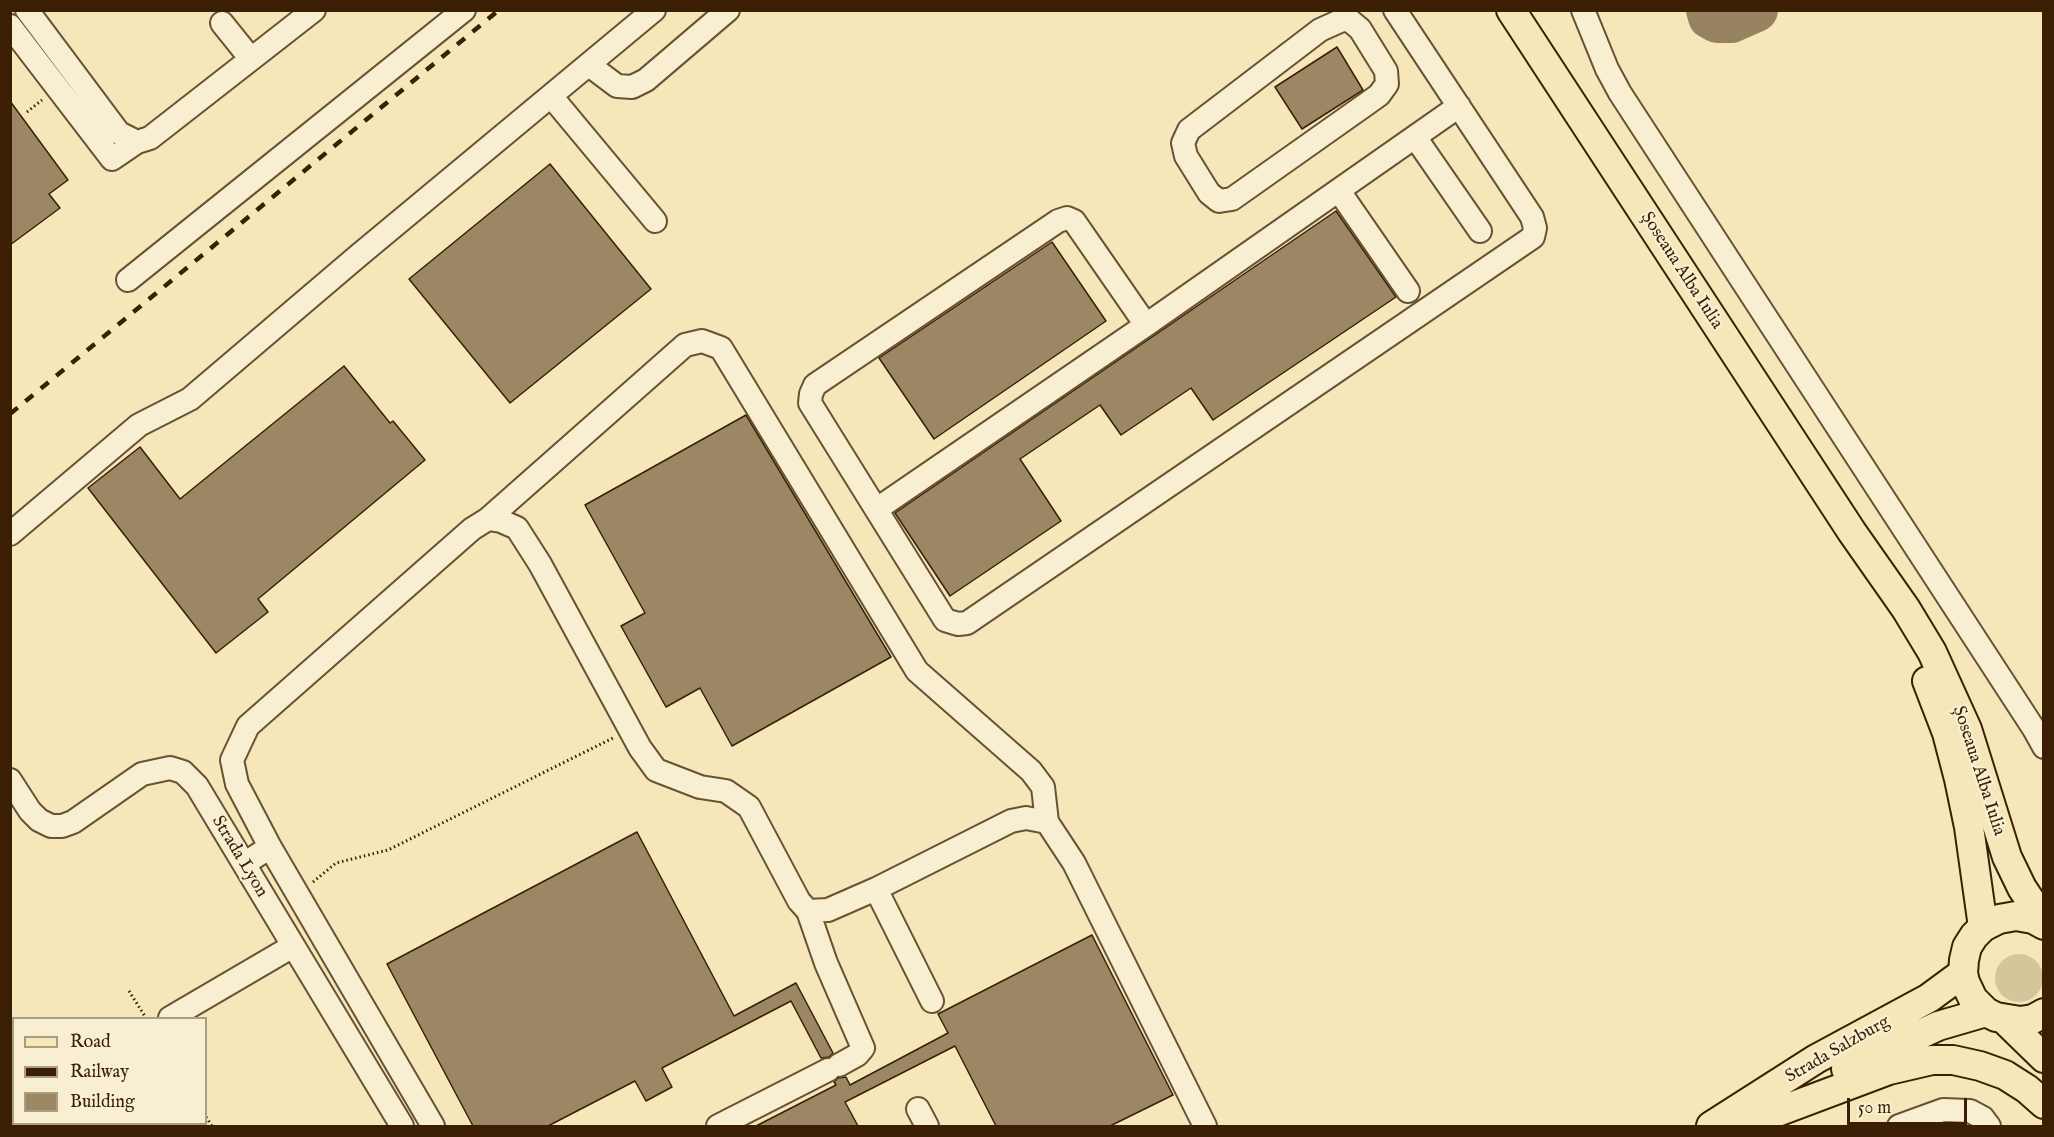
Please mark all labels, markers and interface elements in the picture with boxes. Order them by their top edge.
street label: Șoseaua Alba Iulia [1635,208,1727,334]
street label: Șoseaua Alba Iulia [1947,703,2009,839]
street label: Strada Lyon [206,812,272,902]
street label: Strada Salzburg [1782,1011,1894,1089]
legend [12,1017,207,1125]
text: Road [70,1031,111,1054]
text: Railway [70,1061,129,1084]
scale bar [1850,1086,1970,1124]
text: Building [70,1091,135,1114]
text: 50 m [1858,1097,1891,1120]

